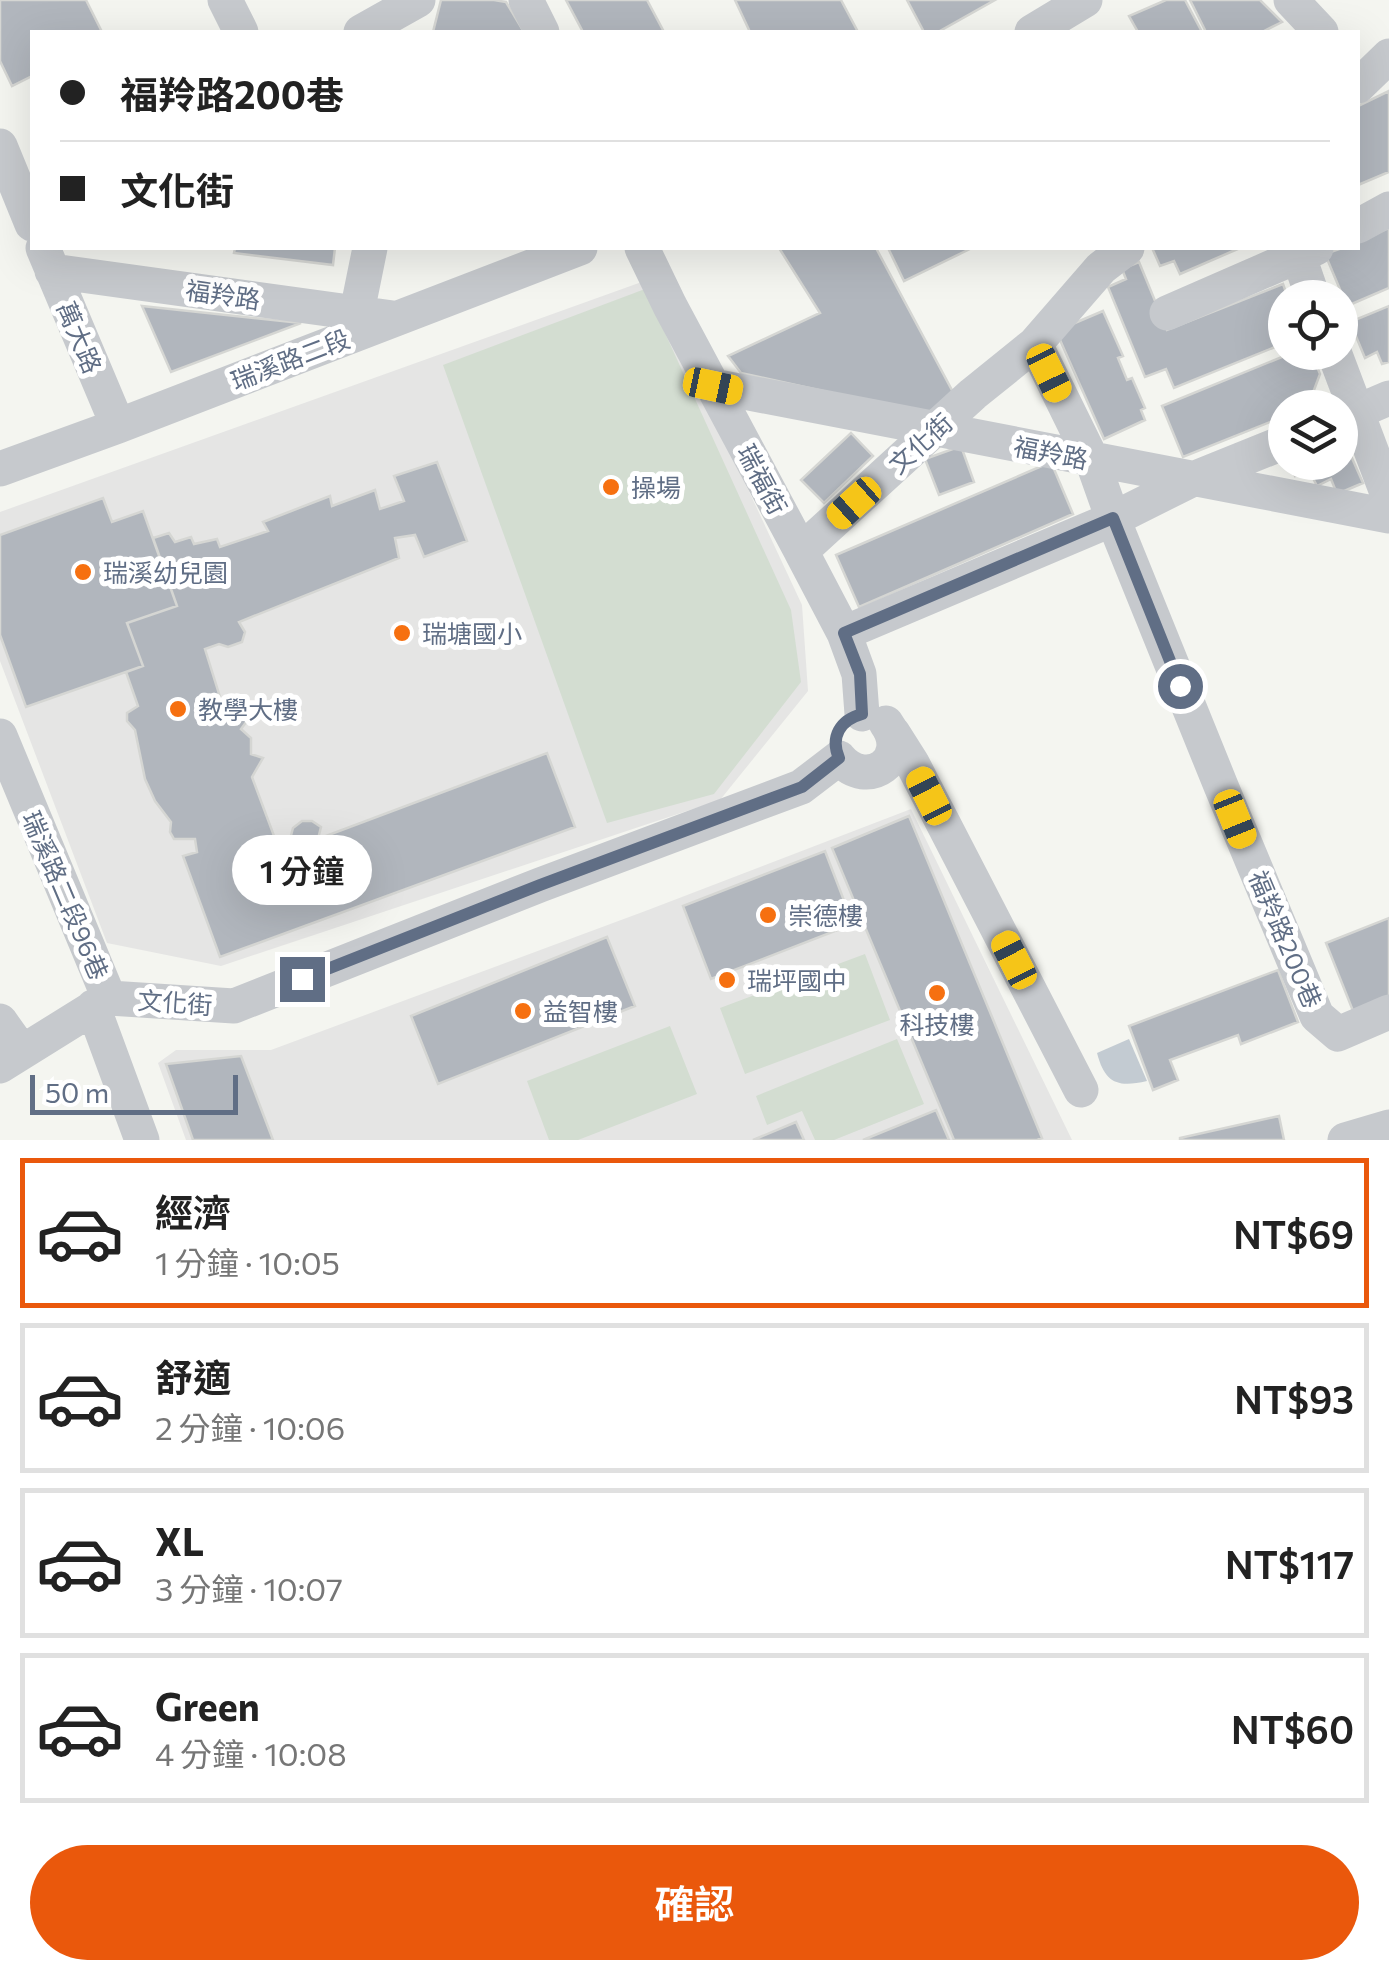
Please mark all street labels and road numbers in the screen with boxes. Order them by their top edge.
street label: 福羚路 [184,274,262,314]
street label: 萬大路 [52,297,108,377]
street label: 瑞溪路二段 [226,323,354,395]
street label: 文化街 [882,407,958,479]
street label: 福羚路 [1011,430,1091,474]
street label: 瑞福街 [732,439,794,519]
street label: 瑞溪路二段96巷 [17,806,115,984]
street label: 福羚路200巷 [1244,866,1328,1012]
street label: 文化街 [137,984,213,1020]

